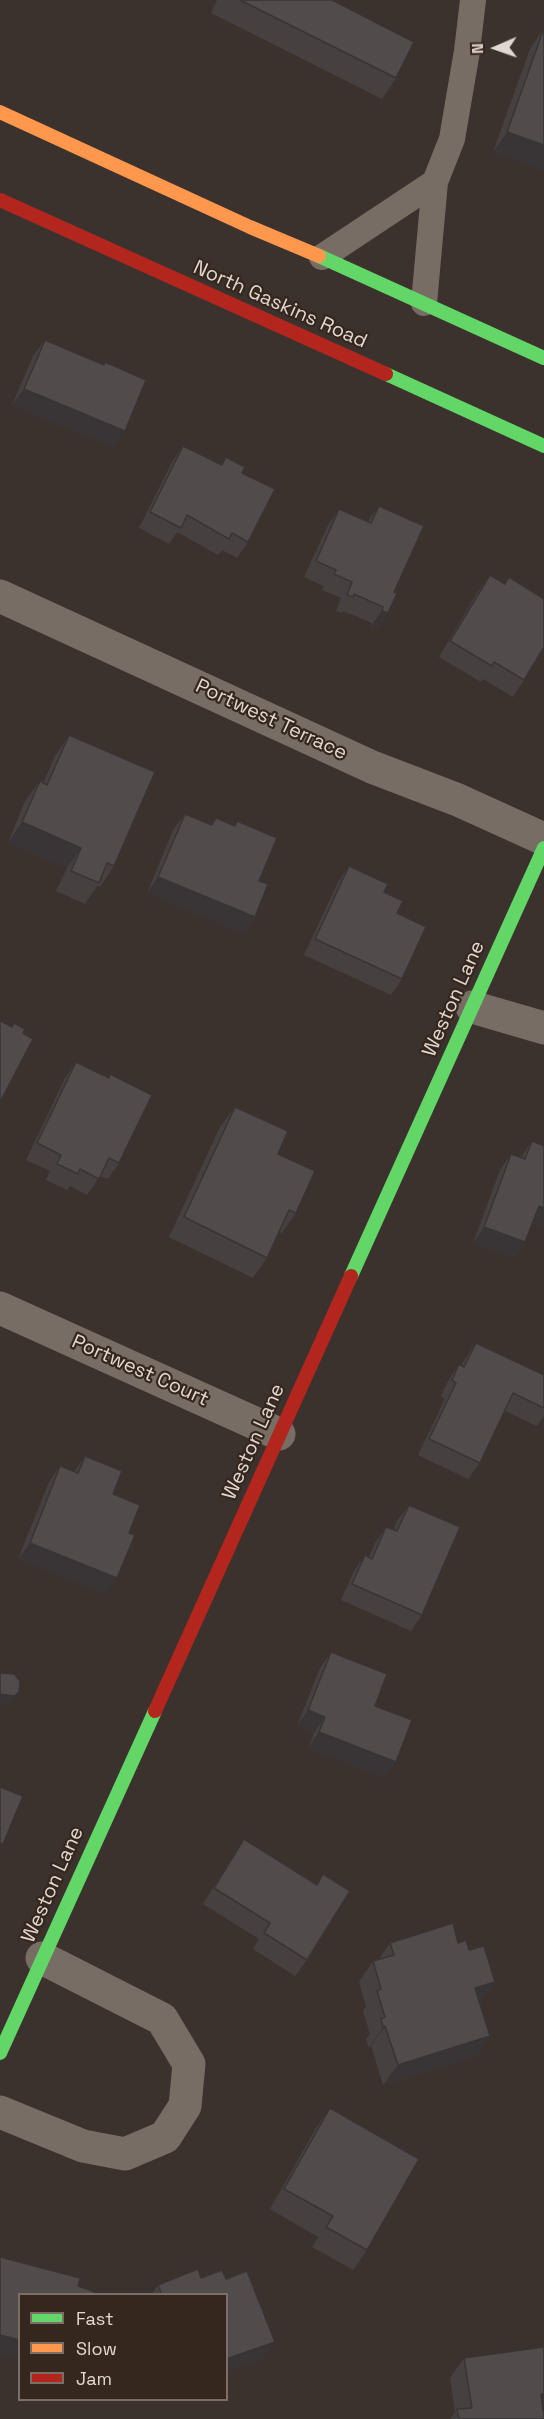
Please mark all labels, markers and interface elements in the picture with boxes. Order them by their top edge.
north arrow [466,18,526,78]
text: N [467,43,488,54]
street label: North Gaskins Road [189,256,371,354]
street label: Portwest Terrace [191,674,351,766]
street label: Weston Lane [418,937,490,1061]
street label: Portwest Court [68,1330,212,1412]
street label: Weston Lane [218,1380,290,1504]
street label: Weston Lane [17,1823,89,1947]
legend [18,2293,228,2401]
text: Fast [76,2307,113,2330]
text: Slow [76,2337,117,2360]
text: Jam [76,2367,112,2390]

